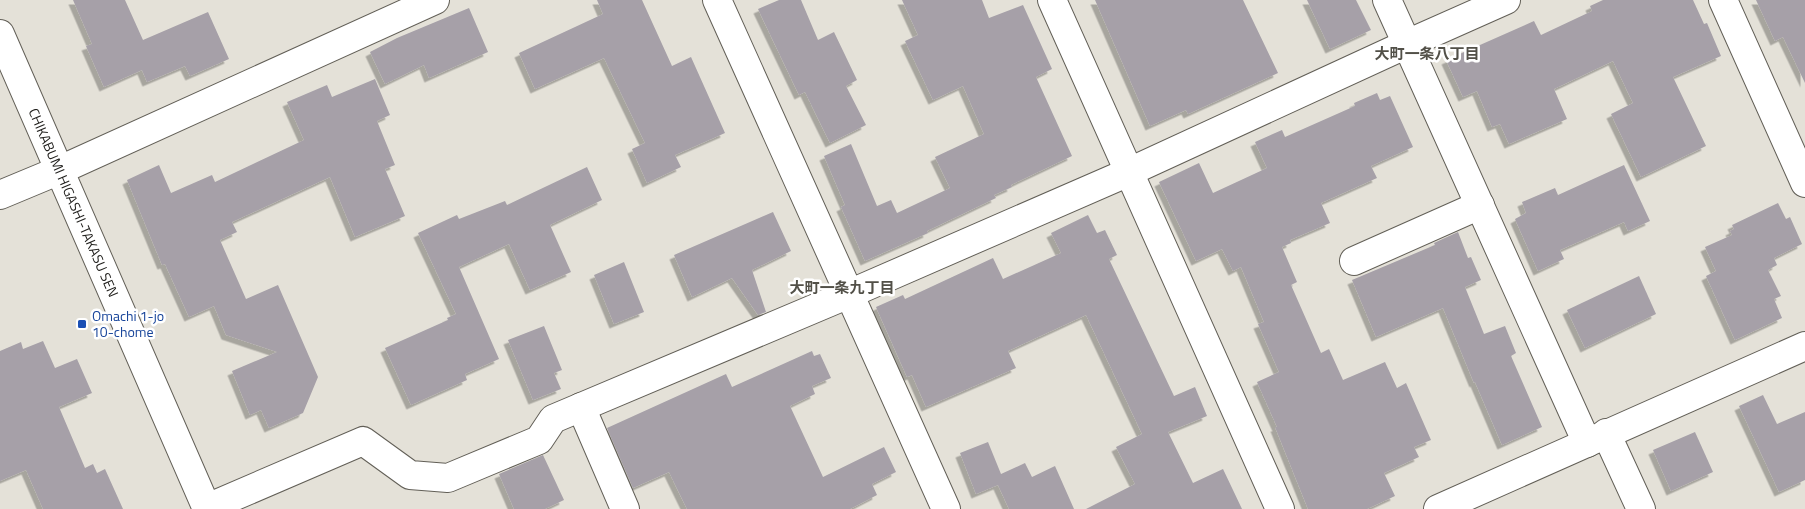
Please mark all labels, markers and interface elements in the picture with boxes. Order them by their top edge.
district label: 大町一条八丁目 [1374,42,1480,65]
street label: CHIKABUMI HIGASHI-TAKASU SEN [24,105,124,300]
district label: 大町一条九丁目 [789,276,895,299]
place label: Omachi 1-jo 10-chome [92,305,164,342]
marker: Omachi 1-jo 10-chome [76,318,88,330]

